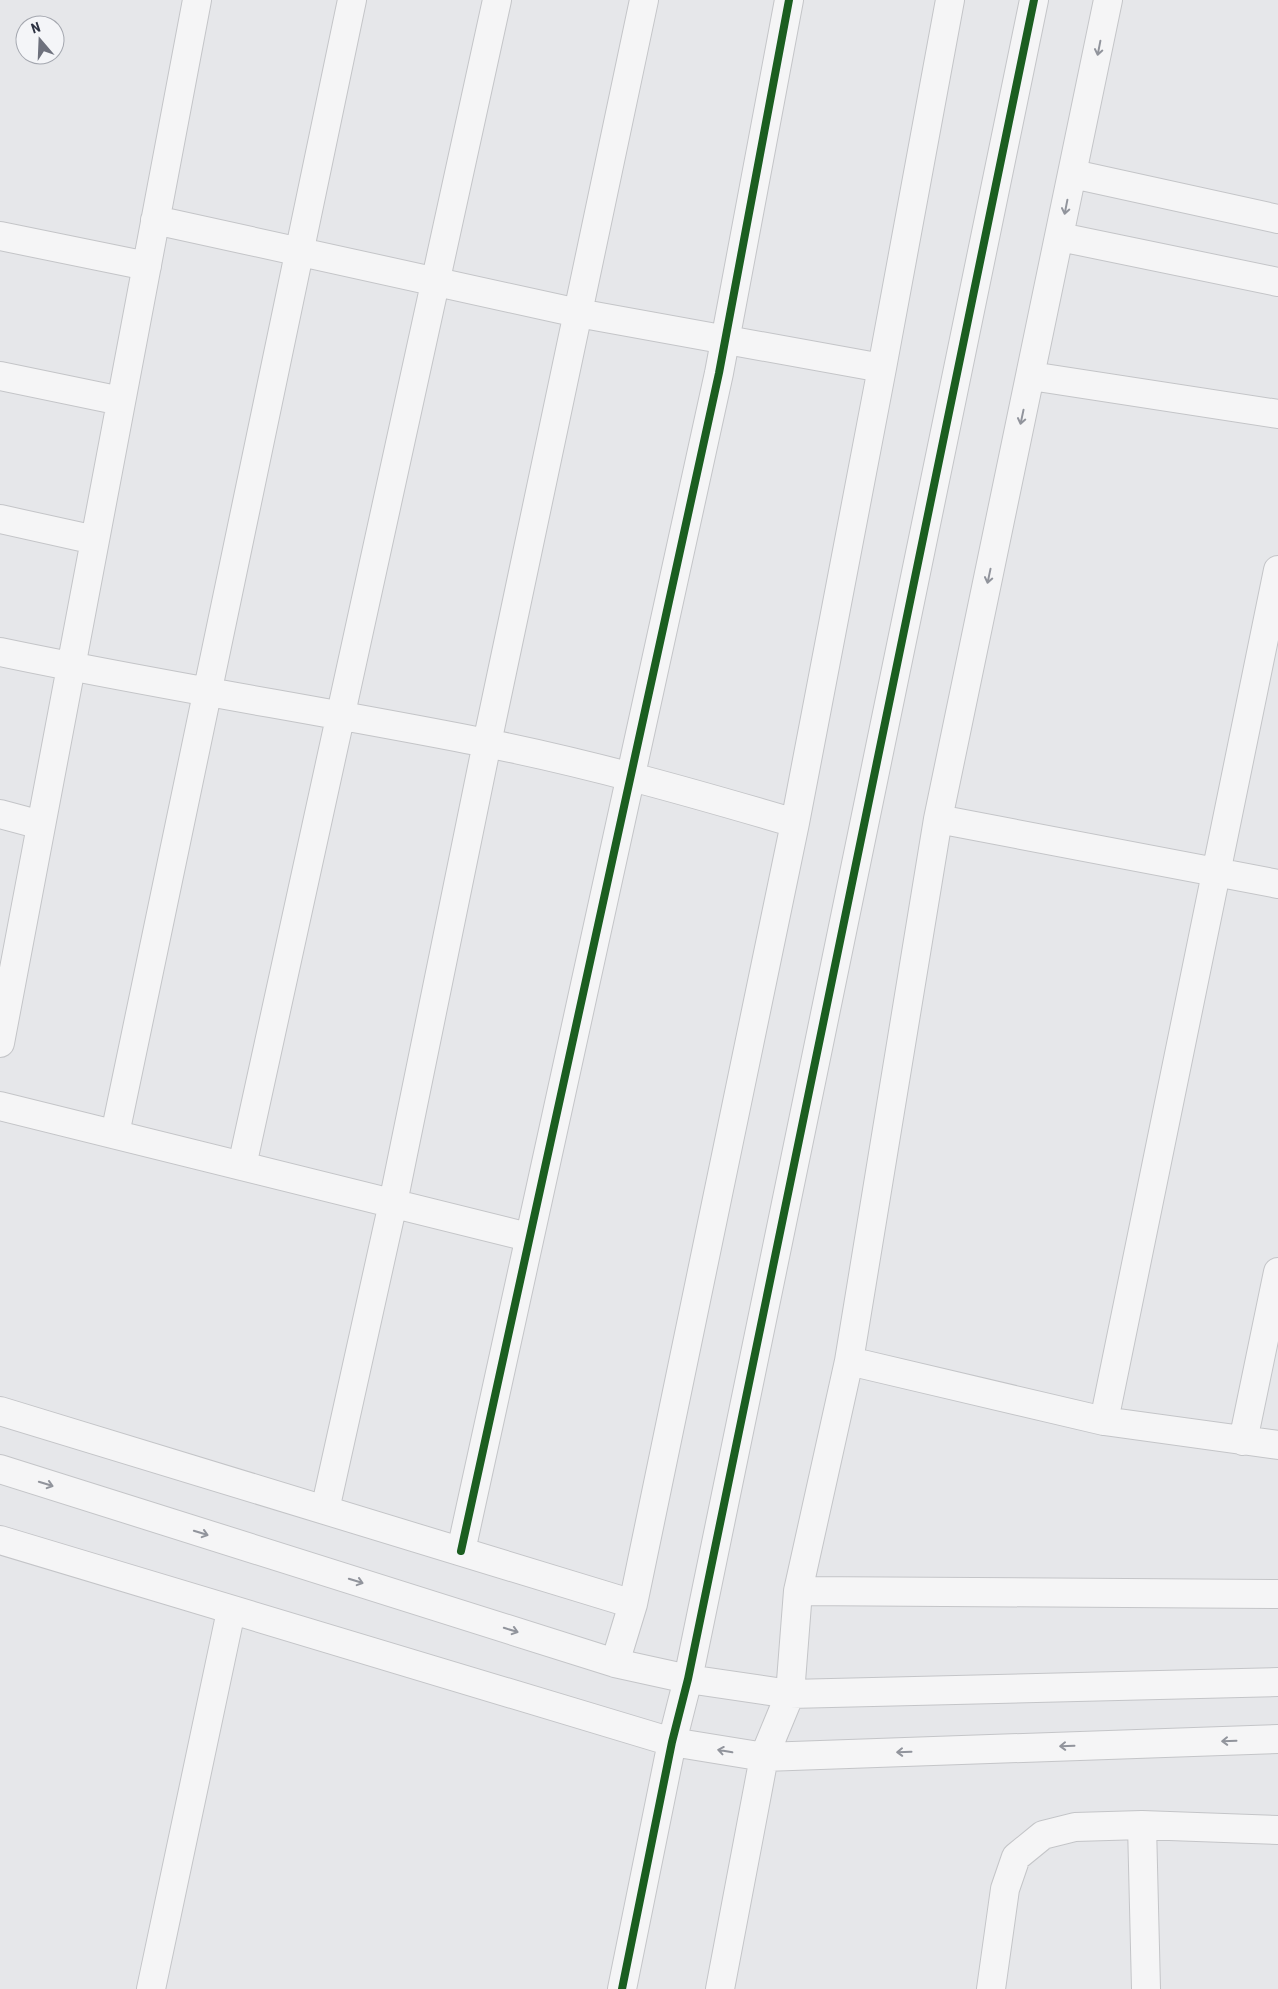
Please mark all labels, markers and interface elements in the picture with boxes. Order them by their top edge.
north arrow [15,15,65,65]
text: N [29,19,42,37]
one-way arrow [1093,39,1103,55]
one-way arrow [1061,199,1071,215]
one-way arrow [1017,409,1026,425]
one-way arrow [984,568,993,584]
one-way arrow [38,1479,54,1489]
one-way arrow [193,1528,209,1538]
one-way arrow [348,1577,364,1587]
one-way arrow [503,1626,519,1636]
one-way arrow [1222,1736,1238,1745]
one-way arrow [1059,1742,1075,1751]
one-way arrow [718,1745,734,1755]
one-way arrow [897,1748,913,1757]

